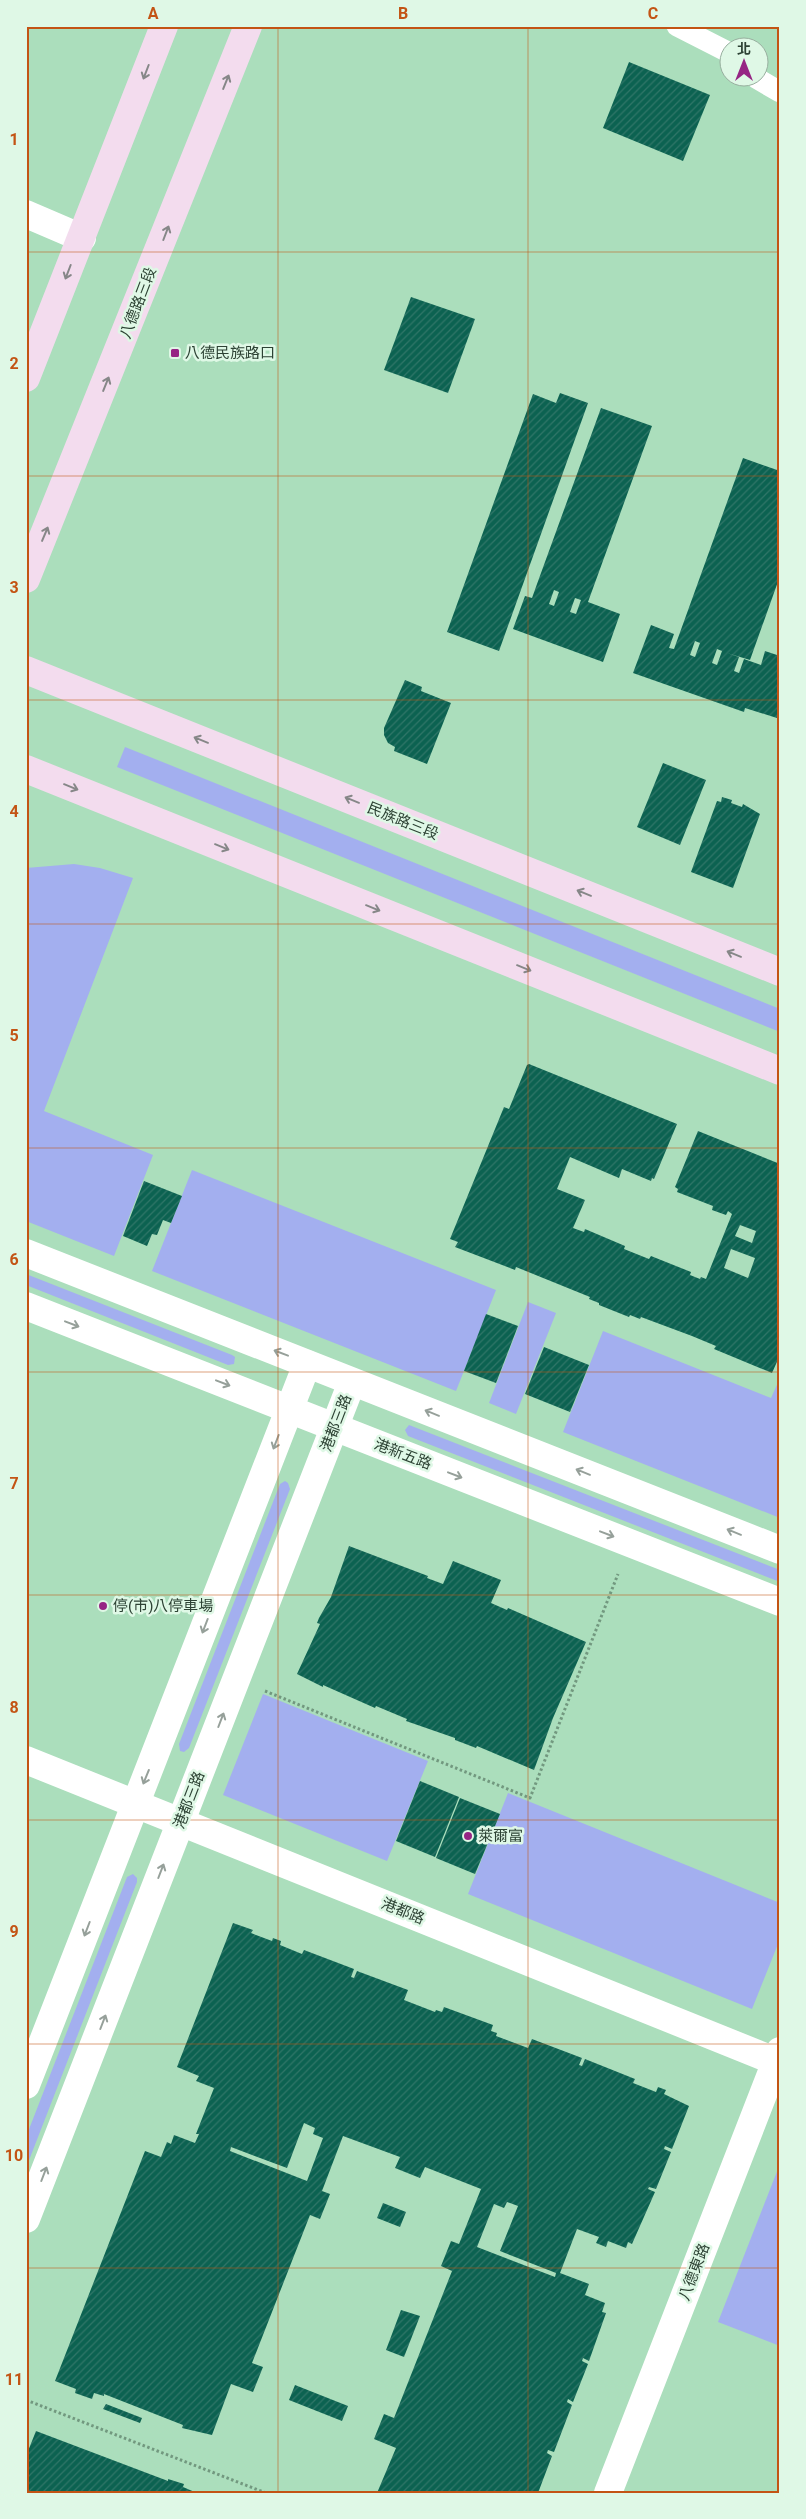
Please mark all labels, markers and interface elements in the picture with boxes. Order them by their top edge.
text: A [148,4,159,23]
text: B [398,4,408,23]
text: C [648,4,658,23]
north arrow [718,38,768,88]
text: 北 [737,41,751,57]
one-way arrow [141,64,151,79]
one-way arrow [222,74,231,89]
text: 1 [9,130,19,149]
one-way arrow [162,225,171,240]
one-way arrow [63,264,72,279]
street label: 八德路三段 [116,265,160,341]
place label: 八德民族路口 [185,344,275,362]
marker: 八德民族路口 [169,347,181,359]
text: 2 [9,354,19,373]
one-way arrow [102,377,111,392]
one-way arrow [41,527,50,542]
text: 3 [9,578,19,597]
one-way arrow [194,735,209,744]
one-way arrow [63,783,79,792]
one-way arrow [344,795,360,804]
street label: 民族路三段 [365,799,441,843]
text: 4 [9,802,19,821]
one-way arrow [214,843,230,852]
one-way arrow [577,888,592,897]
one-way arrow [365,903,380,913]
one-way arrow [727,948,742,957]
one-way arrow [516,964,531,973]
text: 5 [9,1026,19,1045]
text: 6 [9,1250,19,1269]
one-way arrow [64,1320,79,1329]
one-way arrow [274,1348,289,1358]
one-way arrow [215,1379,230,1388]
street label: 港都三路 [317,1392,355,1454]
one-way arrow [425,1407,440,1417]
one-way arrow [271,1434,280,1449]
street label: 港新五路 [372,1435,434,1473]
one-way arrow [576,1467,591,1476]
one-way arrow [447,1471,463,1480]
text: 7 [9,1474,19,1493]
one-way arrow [727,1527,743,1536]
one-way arrow [598,1530,614,1539]
place label: 停(市)八停車場 [113,1597,213,1615]
marker: 停(市)八停車場 [97,1600,109,1612]
one-way arrow [200,1618,209,1633]
text: 8 [9,1698,19,1717]
one-way arrow [217,1712,226,1728]
one-way arrow [141,1769,150,1784]
street label: 港都三路 [170,1769,208,1831]
place label: 萊爾富 [478,1827,523,1845]
marker: 萊爾富 [462,1830,474,1842]
one-way arrow [157,1864,167,1879]
street label: 港都路 [379,1894,427,1928]
one-way arrow [82,1920,91,1936]
text: 9 [9,1922,19,1941]
one-way arrow [99,2015,108,2030]
text: 10 [5,2146,23,2165]
one-way arrow [40,2167,49,2182]
street label: 八德東路 [675,2241,713,2303]
text: 11 [5,2370,23,2389]

